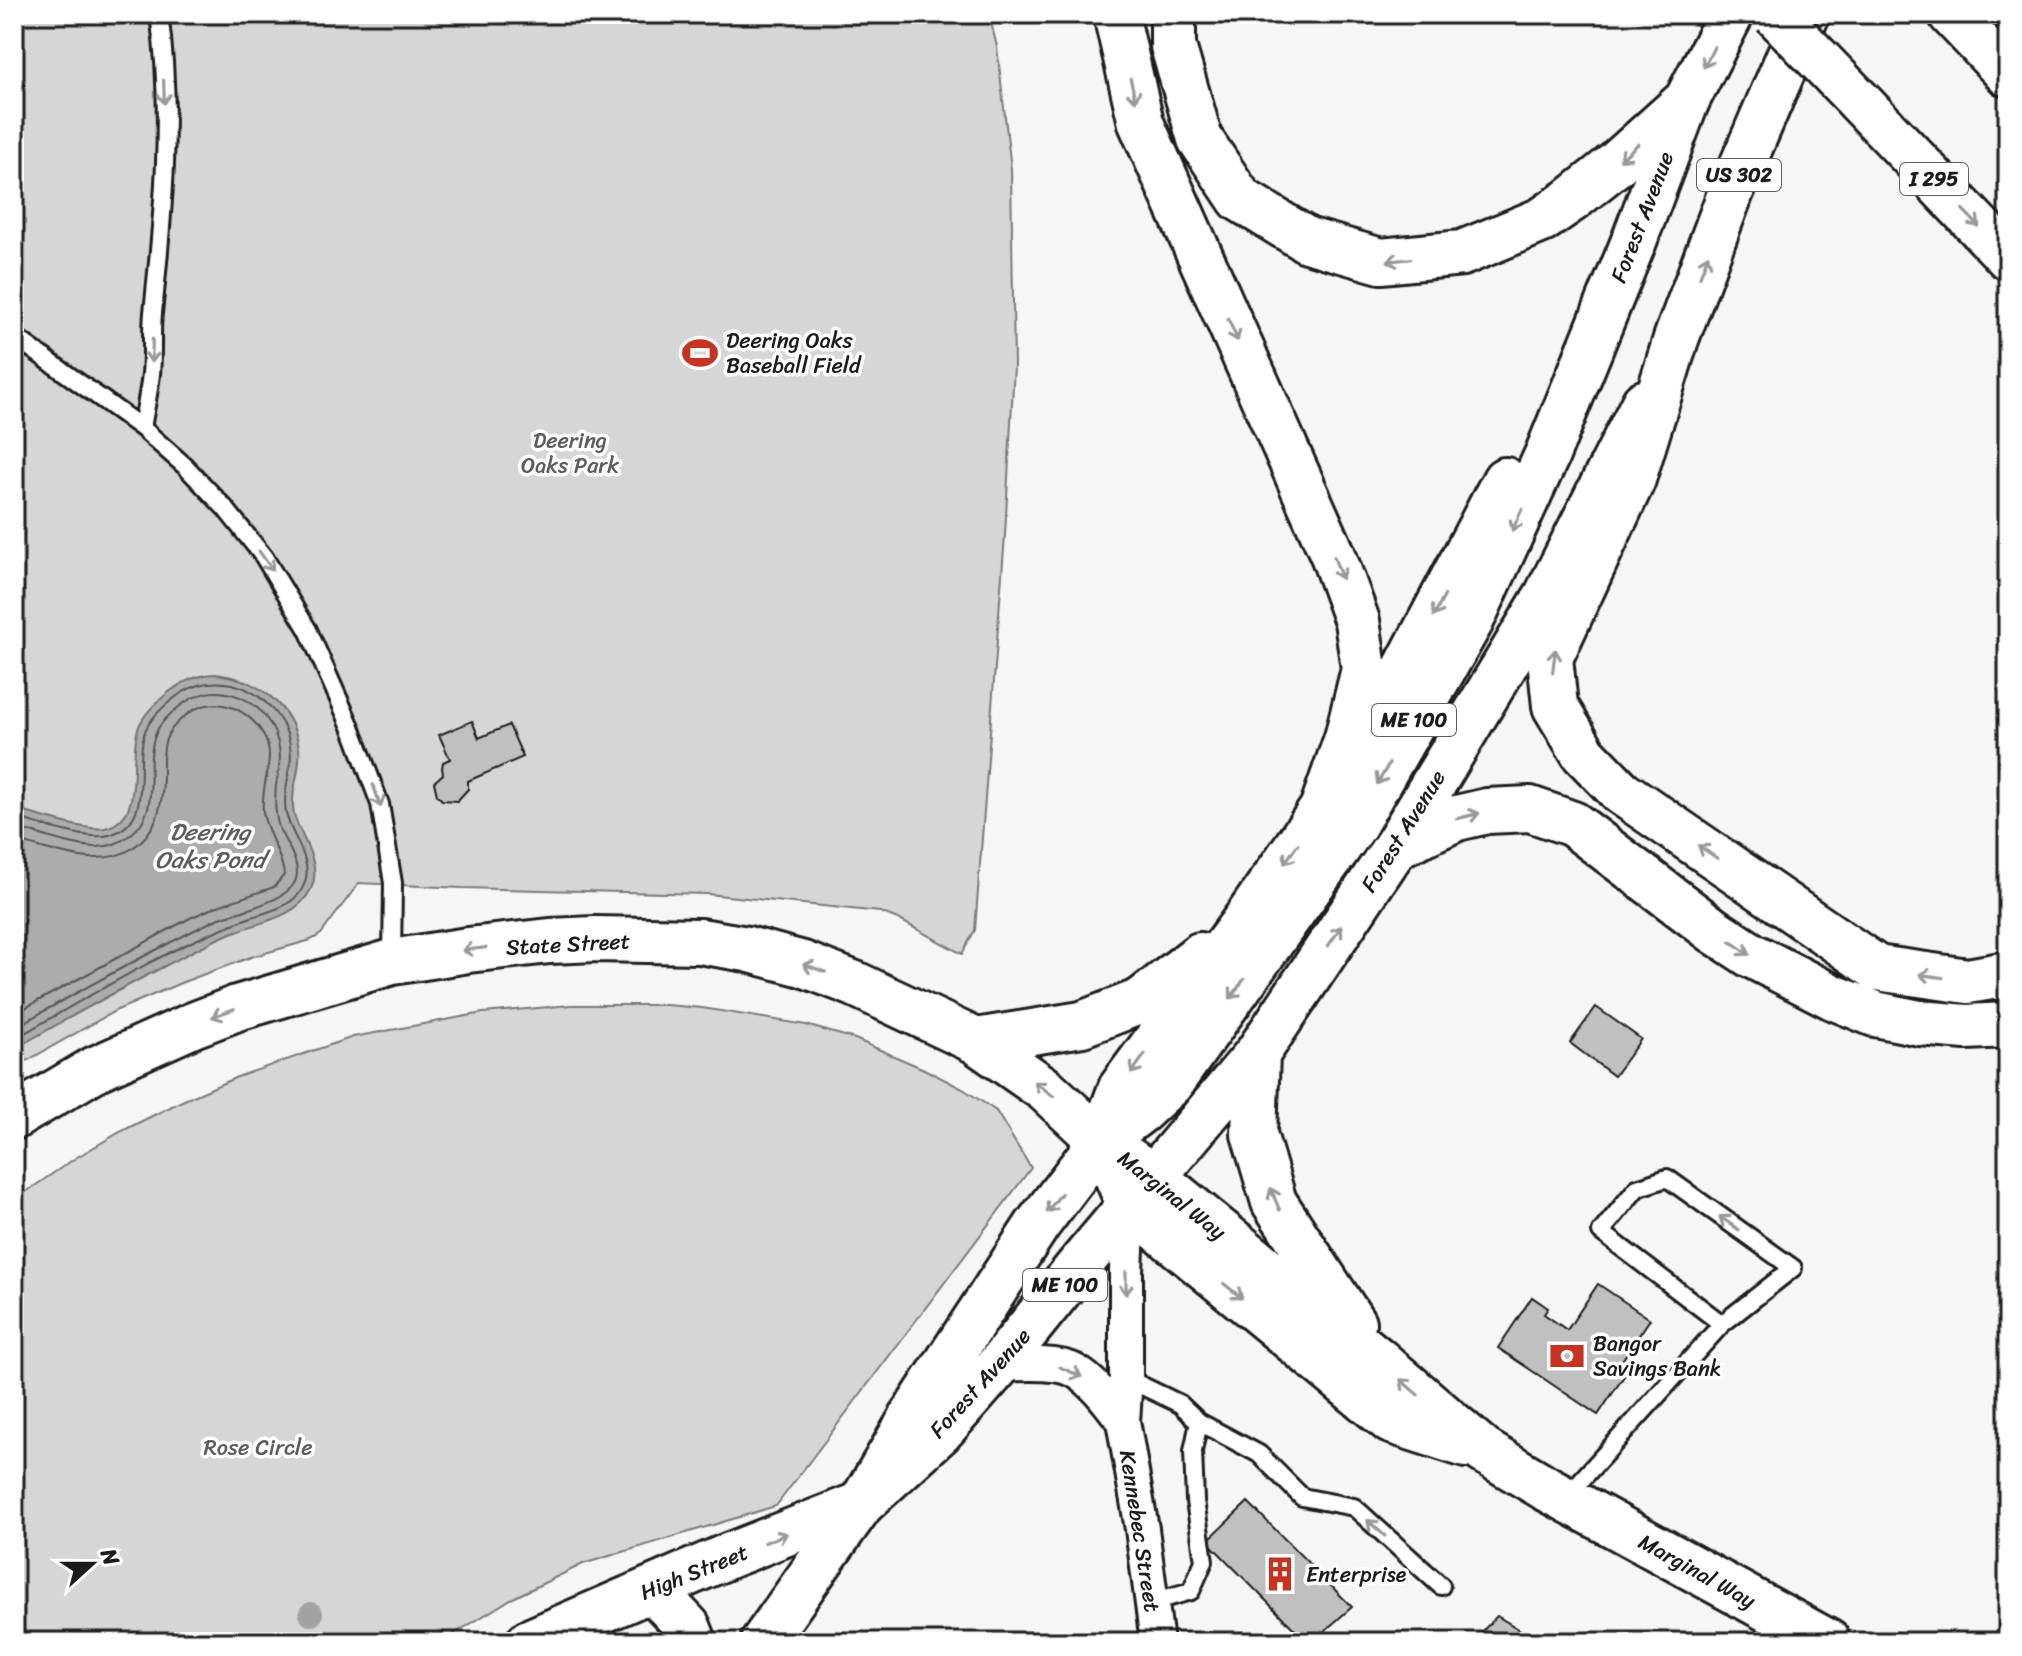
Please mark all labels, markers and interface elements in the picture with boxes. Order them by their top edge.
one-way arrow [1701,45,1717,69]
one-way arrow [1127,77,1142,102]
one-way arrow [157,78,172,105]
one-way arrow [1619,143,1639,161]
street label: Forest Avenue [1599,145,1685,289]
road number: US 302 [1697,159,1781,191]
road number: I 295 [1900,163,1968,195]
one-way arrow [1961,208,1980,227]
one-way arrow [1386,252,1413,267]
one-way arrow [1698,254,1712,279]
one-way arrow [1227,317,1242,341]
place label: Deering Oaks Baseball Field [726,321,862,385]
sports icon: Deering Oaks Baseball Field [681,334,719,372]
one-way arrow [144,337,159,364]
park label: Deering Oaks Park [521,421,619,485]
one-way arrow [1509,508,1524,532]
one-way arrow [258,550,274,572]
one-way arrow [1332,555,1346,579]
one-way arrow [1430,594,1446,618]
one-way arrow [1546,649,1561,675]
road number: ME 100 [1372,704,1456,736]
street label: Forest Avenue [1350,762,1456,900]
one-way arrow [1375,762,1390,786]
one-way arrow [370,783,385,808]
one-way arrow [1455,807,1480,822]
water label: Deering Oaks Pond [155,811,271,881]
one-way arrow [1283,842,1299,864]
one-way arrow [1697,844,1719,860]
street label: State Street [505,921,631,967]
one-way arrow [1327,926,1344,948]
one-way arrow [1728,940,1750,956]
one-way arrow [462,942,488,957]
one-way arrow [803,960,827,974]
one-way arrow [1919,968,1944,983]
one-way arrow [1229,978,1245,1000]
one-way arrow [211,1007,236,1021]
one-way arrow [1130,1052,1147,1074]
one-way arrow [1034,1080,1055,1097]
street label: Marginal Way [1109,1140,1236,1251]
one-way arrow [1266,1187,1281,1212]
one-way arrow [1045,1192,1062,1213]
one-way arrow [1719,1215,1741,1231]
road number: ME 100 [1023,1269,1107,1301]
one-way arrow [1118,1269,1134,1296]
one-way arrow [1222,1282,1242,1300]
street label: Forest Avenue [919,1319,1041,1447]
place label: Bangor Savings Bank [1593,1324,1721,1388]
bank icon: Bangor Savings Bank [1548,1337,1586,1375]
one-way arrow [1058,1366,1082,1381]
one-way arrow [1399,1378,1419,1396]
park label: Rose Circle [203,1428,313,1467]
street label: Kennebec Street [1108,1447,1172,1615]
one-way arrow [1367,1519,1387,1537]
street label: Marginal Way [1631,1523,1764,1620]
north arrow [52,1524,132,1604]
one-way arrow [763,1530,788,1545]
street label: High Street [634,1532,754,1611]
text: N [89,1542,131,1572]
building icon: Enterprise [1261,1555,1299,1593]
place label: Enterprise [1306,1555,1407,1594]

